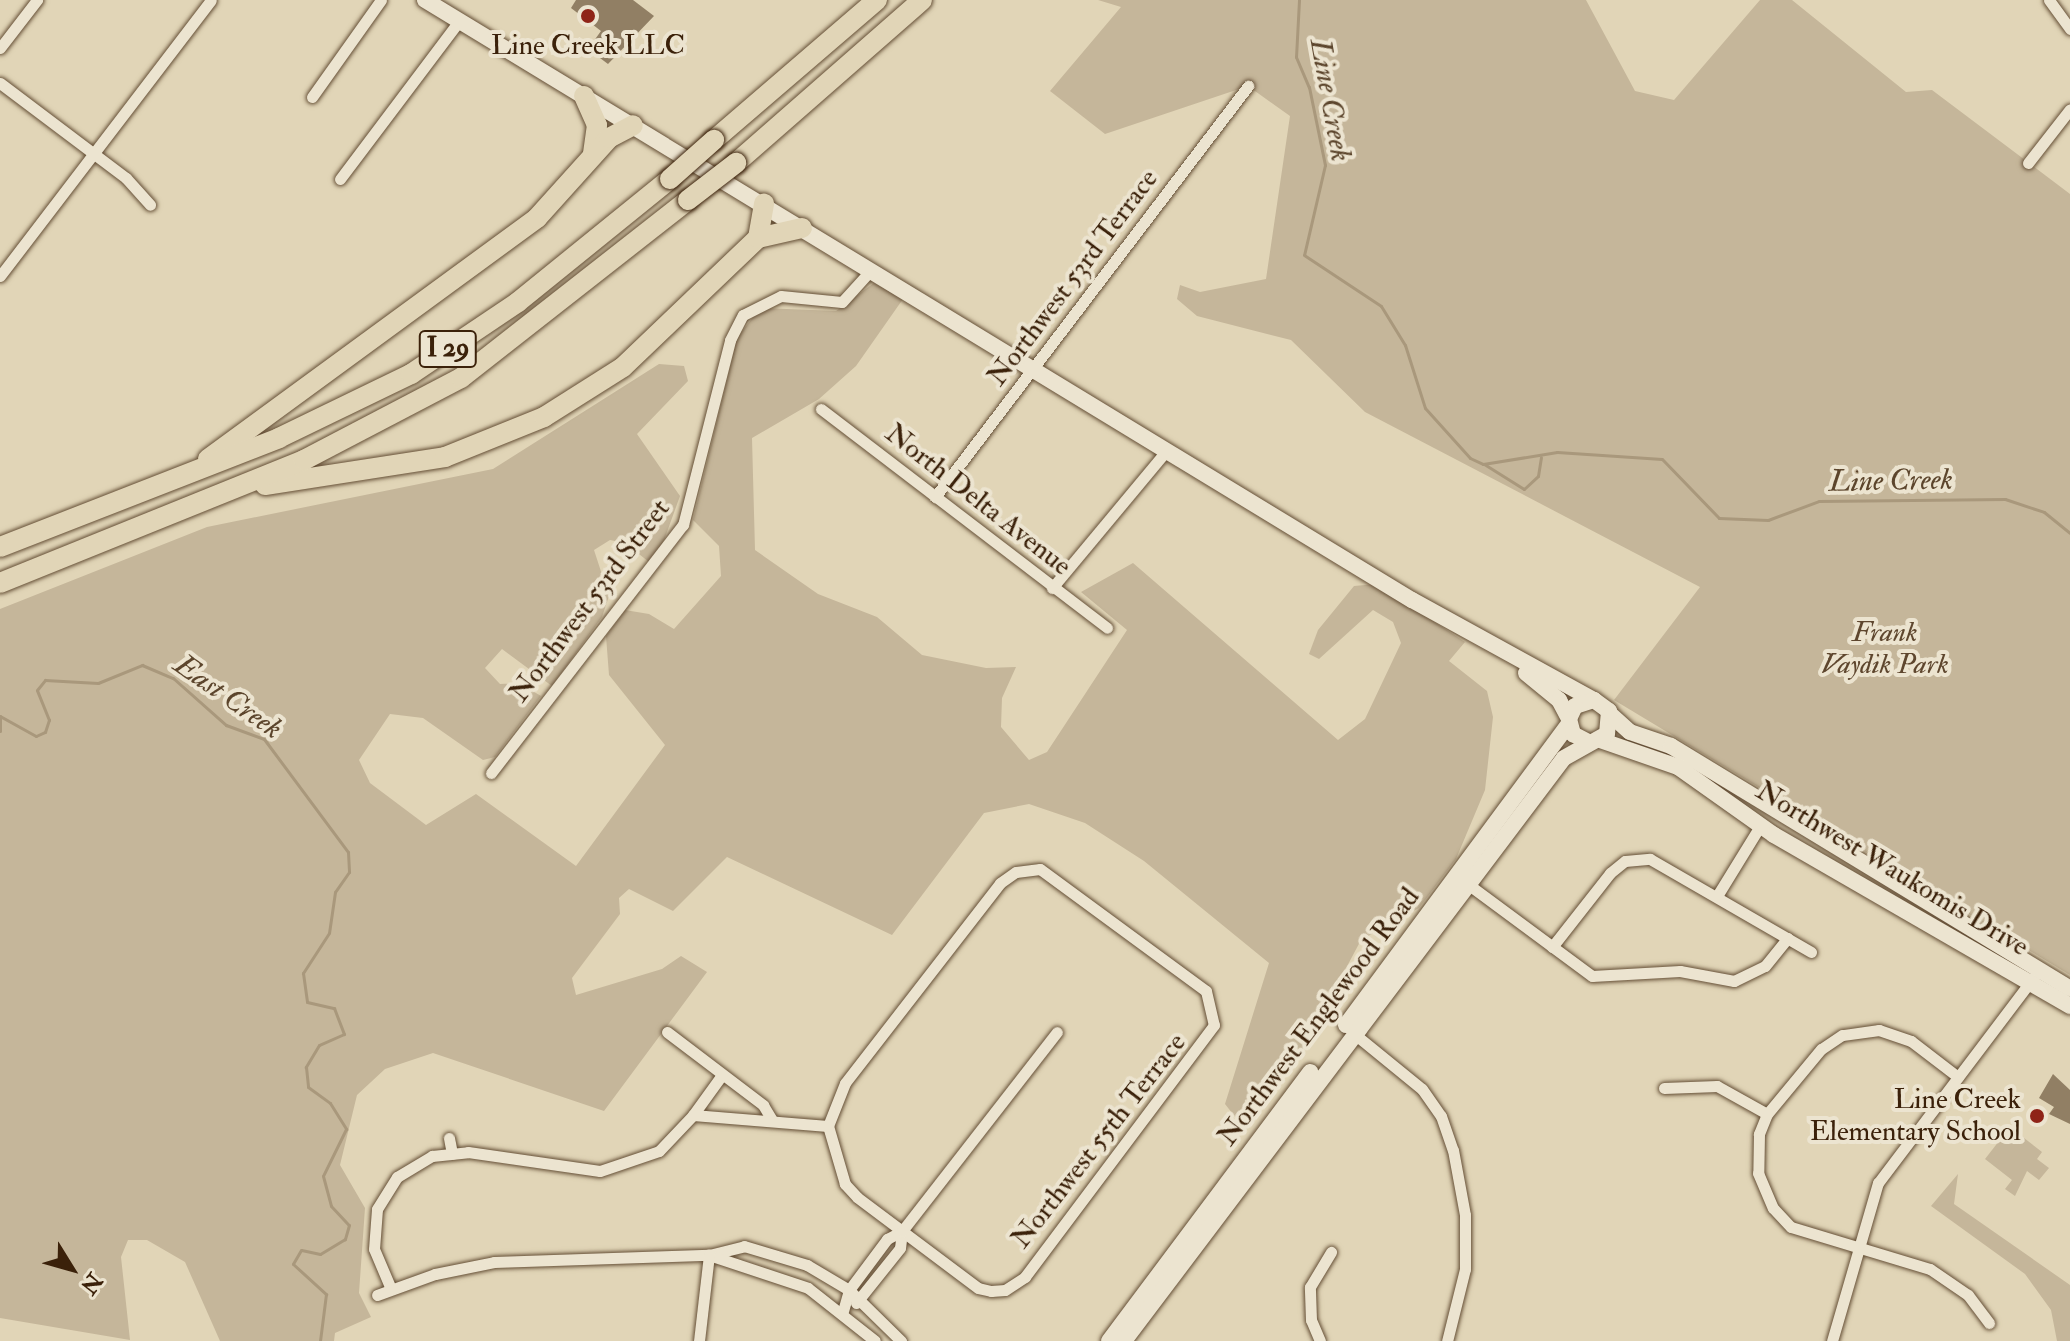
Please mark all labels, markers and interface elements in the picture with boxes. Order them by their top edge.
marker: Line Creek LLC [579,7,597,25]
place label: Line Creek LLC [491,29,685,63]
water label: Line Creek [1301,36,1359,164]
street label: Northwest 53rd Terrace [981,163,1165,393]
road number: I 29 [418,327,478,371]
street label: North Delta Avenue [878,417,1078,583]
water label: Line Creek [1829,462,1953,500]
street label: Northwest 53rd Street [503,493,677,709]
park label: Frank Vaydik Park [1821,616,1949,682]
water label: East Creek [167,647,289,747]
street label: Northwest Waukomis Drive [1750,774,2034,964]
street label: Northwest Englewood Road [1211,881,1427,1153]
street label: Northwest 55th Terrace [1005,1027,1193,1255]
place label: Line Creek Elementary School [1810,1083,2021,1149]
marker: Line Creek Elementary School [2028,1107,2046,1125]
north arrow [32,1229,112,1309]
text: N [74,1267,108,1300]

